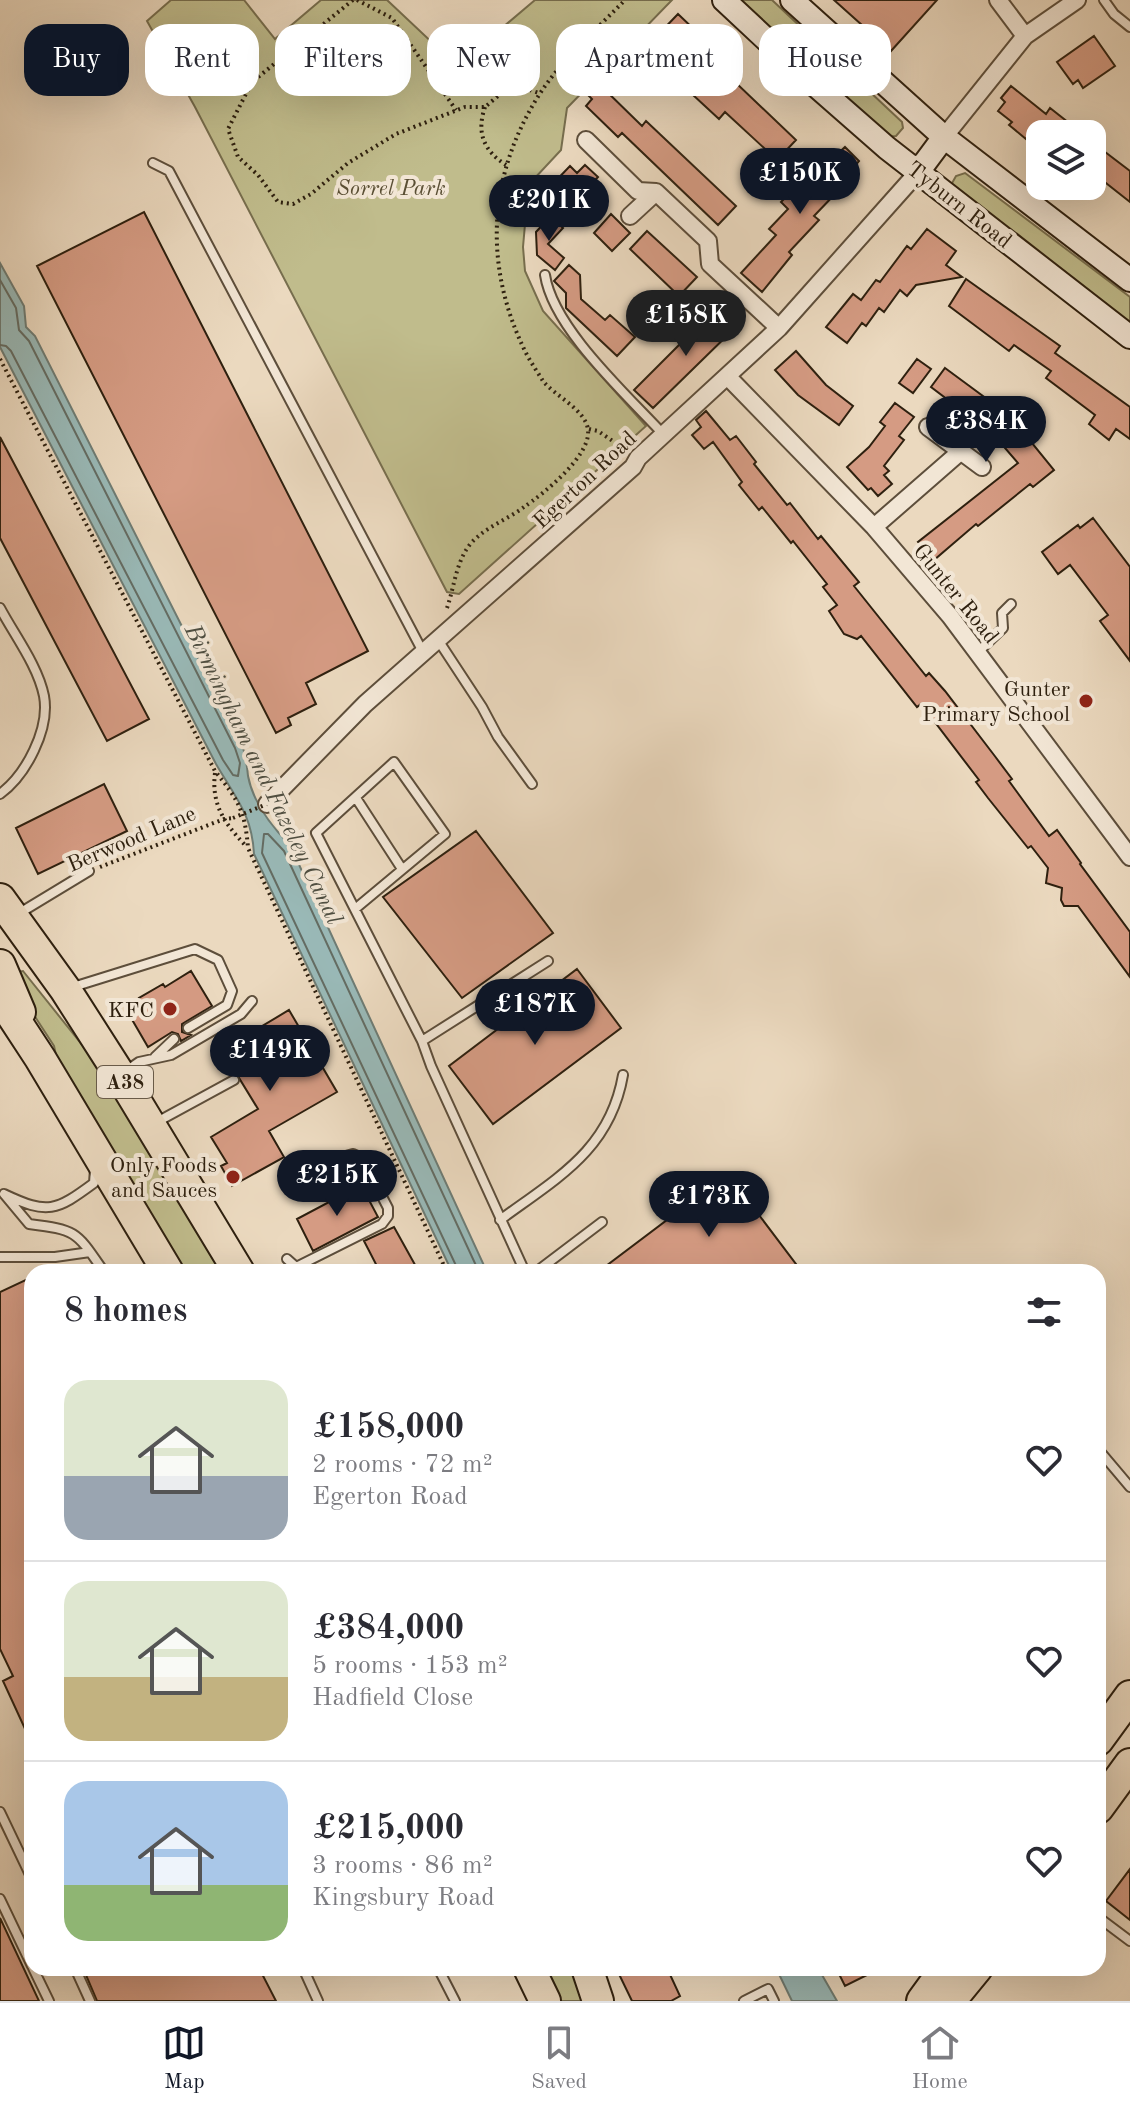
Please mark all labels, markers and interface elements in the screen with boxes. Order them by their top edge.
chip: Buy [24,24,129,96]
chip: Rent [145,24,259,96]
chip: Filters [275,24,411,96]
chip: New [427,24,540,96]
chip: Apartment [556,24,743,96]
chip: House [759,24,891,96]
map controls [1026,120,1106,200]
button: layers [1026,120,1106,200]
pin: £150K [744,148,856,216]
street label: Tyburn Road [902,158,1015,253]
text: £150K [758,161,842,187]
pin: £201K [493,175,605,243]
park label: Sorrel Park [336,178,446,200]
text: £201K [507,188,591,214]
pin: £158K [630,290,742,358]
text: £158K [644,303,728,329]
pin: £384K [930,396,1042,464]
text: £384K [944,409,1028,435]
street label: Egerton Road [530,427,641,533]
street label: Gunter Road [909,540,1002,648]
water label: Birmingham and Fazeley Canal [178,620,346,929]
place label: Gunter Primary School [922,679,1070,726]
marker: Gunter Primary School [1077,692,1095,710]
street label: Berwood Lane [64,803,199,877]
pin: £187K [479,979,591,1047]
text: £187K [493,992,577,1018]
place label: KFC [108,1000,154,1022]
marker: KFC [161,1000,179,1018]
pin: £149K [214,1025,326,1093]
text: £149K [228,1038,312,1064]
road number: A38 [97,1066,153,1098]
pin: £215K [281,1150,393,1218]
place label: Only Foods and Sauces [110,1155,217,1202]
text: £215K [295,1163,379,1189]
marker: Only Foods and Sauces [224,1168,242,1186]
pin: £173K [653,1171,765,1239]
text: £173K [667,1184,751,1210]
icon: filters [1022,1290,1066,1334]
text: 8 homes [64,1295,187,1329]
text: £158,000 [312,1411,464,1445]
icon: home [128,1412,224,1508]
icon: heart [1022,1438,1066,1482]
text: 2 rooms · 72 m² [312,1452,493,1478]
text: Egerton Road [312,1484,468,1510]
text: £384,000 [312,1612,464,1646]
icon: home [128,1613,224,1709]
icon: heart [1022,1639,1066,1683]
text: 5 rooms · 153 m² [312,1653,508,1679]
text: Hadfield Close [312,1685,473,1711]
text: £215,000 [312,1812,464,1846]
icon: home [128,1813,224,1909]
icon: heart [1022,1839,1066,1883]
text: 3 rooms · 86 m² [312,1853,493,1879]
text: Kingsbury Road [312,1885,495,1911]
tab: Map [162,2021,206,2096]
tab: Saved [531,2021,587,2096]
tab: Home [912,2021,968,2096]

